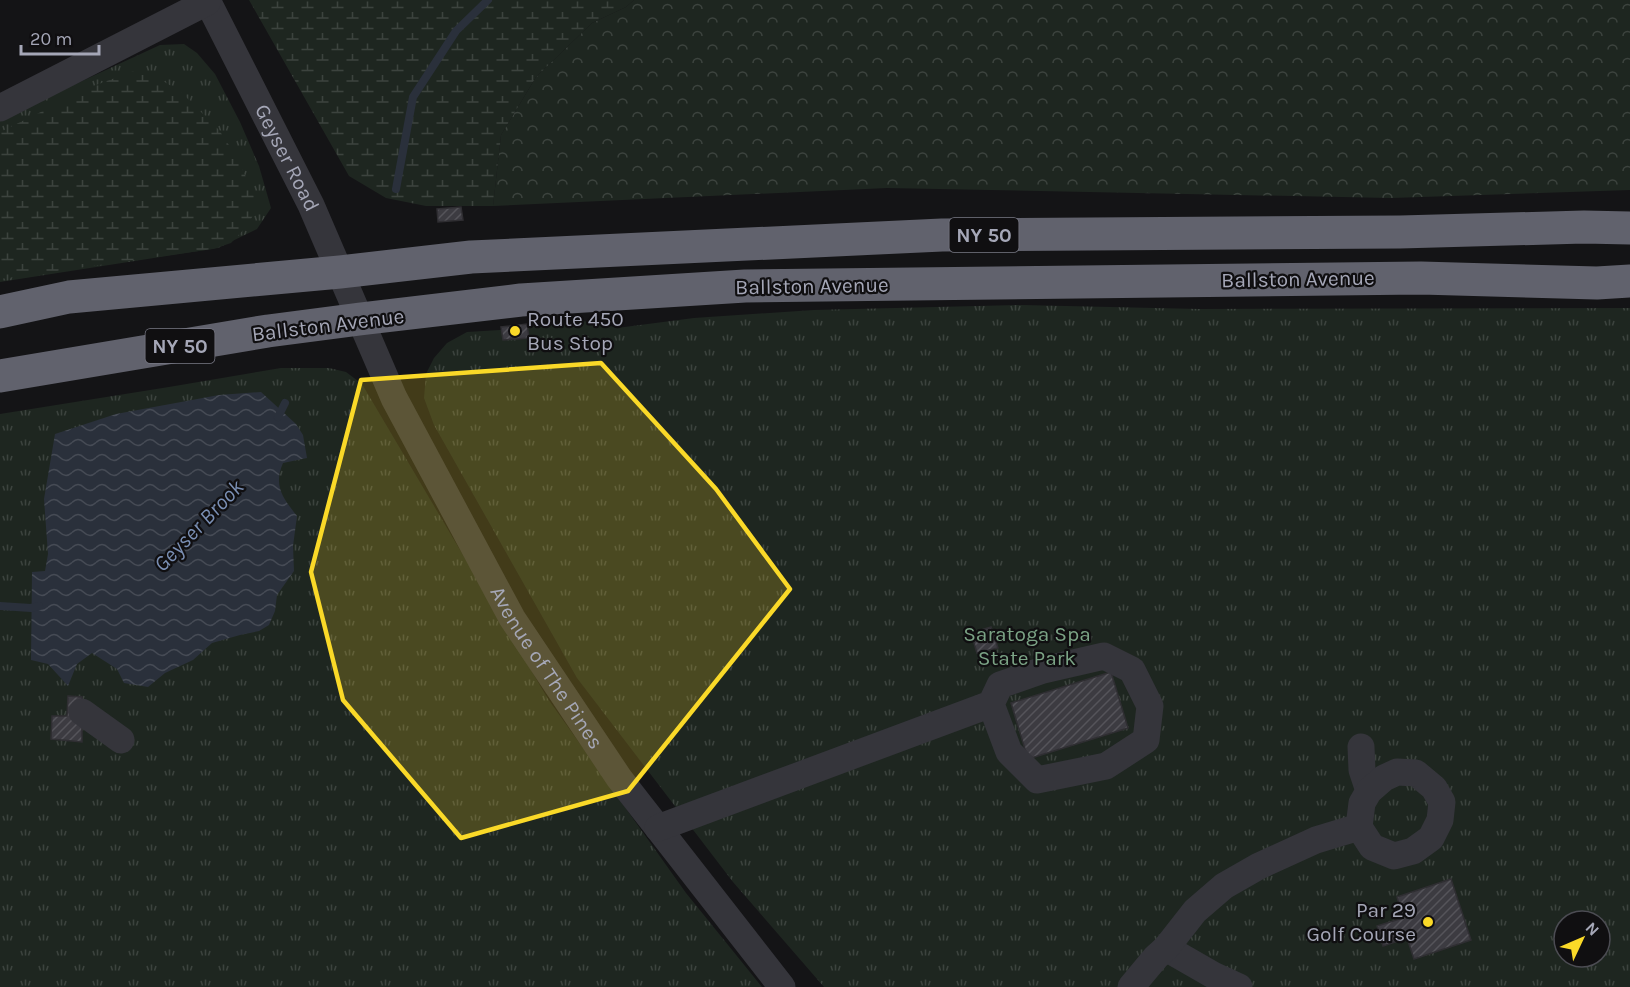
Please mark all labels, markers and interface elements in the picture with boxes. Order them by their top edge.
scale bar [21,18,99,56]
text: 20 m [30,28,72,50]
street label: Geyser Road [250,100,324,215]
road number: NY 50 [950,218,1018,252]
street label: Ballston Avenue [1221,266,1375,292]
street label: Ballston Avenue [735,273,889,299]
street label: Ballston Avenue [250,304,406,346]
place label: Route 450 Bus Stop [527,307,624,355]
marker: Route 450 Bus Stop [508,324,522,338]
road number: NY 50 [146,329,214,363]
water label: Geyser Brook [148,474,250,577]
street label: Avenue of The Pines [485,582,608,754]
park label: Saratoga Spa State Park [963,622,1091,670]
place label: Par 29 Golf Course [1306,898,1416,946]
north arrow [1552,909,1612,969]
marker: Par 29 Golf Course [1421,915,1435,929]
text: N [1582,918,1603,940]

